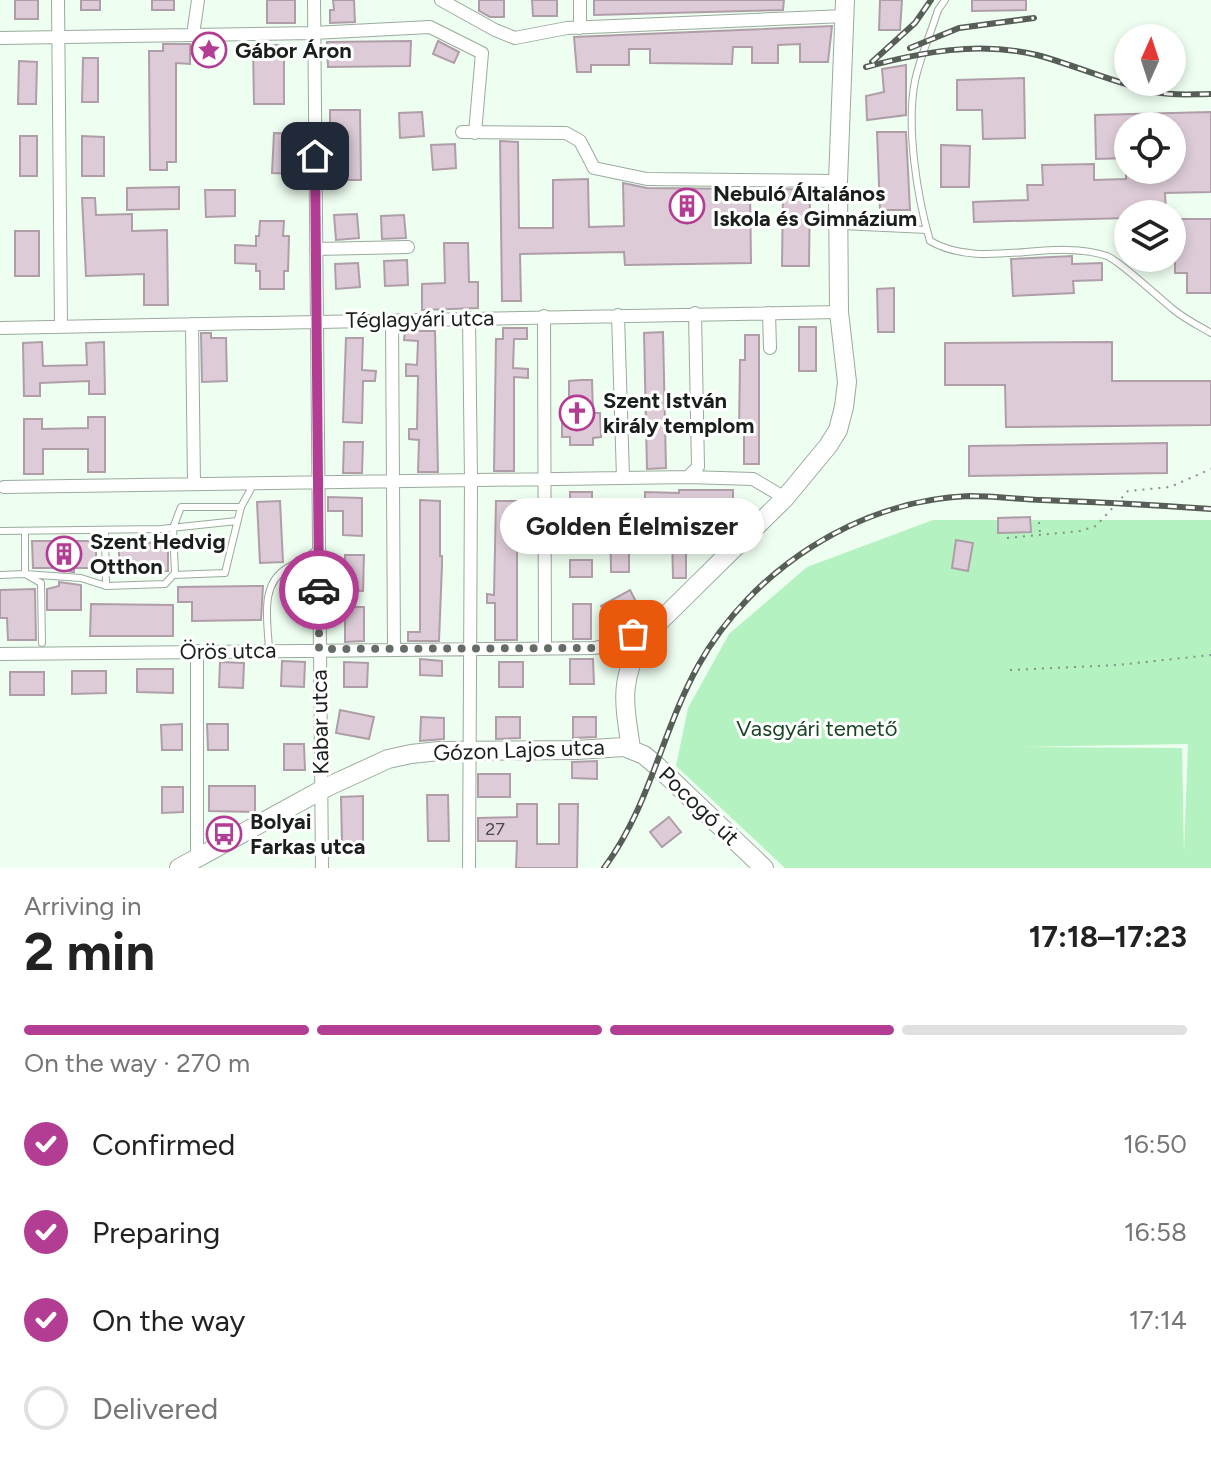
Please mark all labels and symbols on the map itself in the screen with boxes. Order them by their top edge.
north arrow [1114,24,1186,96]
place icon: Gábor Áron [190,31,228,69]
place label: Gábor Áron [235,37,352,64]
pin [281,122,349,190]
place label: Nebuló Általános Iskola és Gimnázium [713,180,917,232]
building icon: Nebuló Általános Iskola és Gimnázium [668,187,706,225]
street label: Téglagyári utca [345,304,495,334]
place label: Szent István király templom [603,387,755,439]
church icon: Szent István király templom [558,394,596,432]
callout: Golden Élelmiszer [501,498,765,554]
place label: Szent Hedvig Otthon [90,528,226,580]
building icon: Szent Hedvig Otthon [45,535,83,573]
courier [279,550,359,630]
pin [599,600,667,668]
street label: Örös utca [179,637,277,665]
street label: Kabar utca [306,669,334,775]
park label: Vasgyári temető [736,715,898,742]
street label: Gózon Lajos utca [433,734,605,766]
street label: Pocogó út [653,761,745,851]
place label: Bolyai Farkas utca [250,808,365,860]
bus stop icon: Bolyai Farkas utca [205,815,243,853]
house number: 27 [485,818,505,840]

